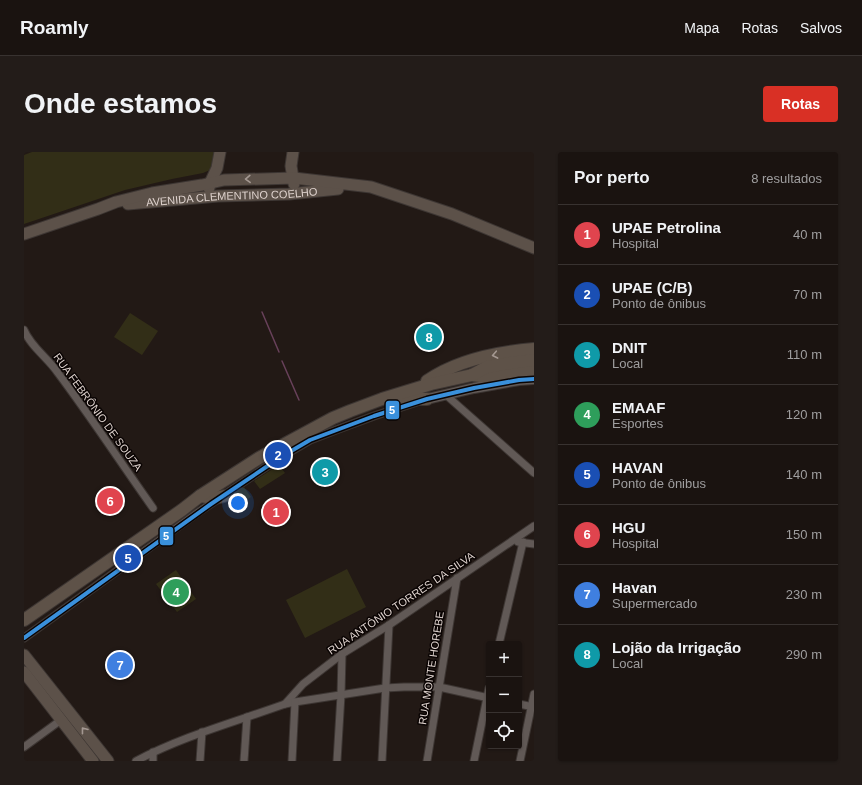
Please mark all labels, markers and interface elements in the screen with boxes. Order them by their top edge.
text: Roamly [20,17,89,38]
text: Mapa [684,20,719,36]
text: Rotas [741,20,778,36]
text: Salvos [800,20,842,36]
button: Rotas [763,86,838,122]
text: Onde estamos [24,88,217,119]
text: Por perto [574,168,650,187]
text: 8 resultados [751,171,822,186]
one-way arrow [245,174,251,183]
street label: AVENIDA CLEMENTINO COELHO [146,185,318,208]
text: UPAE Petrolina [612,219,721,236]
text: 1 [583,227,591,242]
text: 40 m [793,227,822,242]
text: Hospital [612,236,659,251]
text: UPAE (C/B) [612,279,693,296]
text: 2 [583,287,591,302]
text: 70 m [793,287,822,302]
text: Ponto de ônibus [612,296,706,311]
pin: 8 [416,322,442,352]
text: DNIT [612,339,647,356]
text: 3 [583,347,591,362]
text: 110 m [787,347,822,362]
one-way arrow [492,350,499,359]
street label: RUA FEBRÔNIO DE SOUZA [51,351,145,474]
text: Local [612,356,643,371]
text: EMAAF [612,399,665,416]
line badge: 5 [385,400,400,420]
text: 5 [389,404,395,416]
text: 4 [583,407,591,422]
text: 120 m [786,407,822,422]
text: Esportes [612,416,663,431]
pin: 2 [265,440,291,470]
pin: 3 [312,457,338,487]
text: HAVAN [612,459,663,476]
text: 5 [583,467,591,482]
text: 140 m [786,467,822,482]
text: Ponto de ônibus [612,476,706,491]
pin: 6 [97,486,123,516]
your location [228,493,248,513]
pin: 1 [263,497,289,527]
text: HGU [612,519,645,536]
line badge: 5 [159,526,174,546]
text: 6 [583,527,591,542]
text: 150 m [786,527,822,542]
text: 5 [163,530,169,542]
text: Hospital [612,536,659,551]
pin: 5 [115,543,141,573]
street label: RUA ANTÔNIO TORRES DA SILVA [326,549,477,657]
pin: 4 [163,577,189,607]
text: Havan [612,579,657,596]
text: 7 [583,587,591,602]
text: 230 m [786,587,822,602]
text: Supermercado [612,596,697,611]
street label: RUA MONTE HOREBE [416,610,446,726]
text: Lojão da Irrigação [612,639,741,656]
map controls [486,641,522,749]
button: + [486,641,522,677]
text: 8 [583,647,591,662]
text: 290 m [786,647,822,662]
pin: 7 [107,650,133,680]
text: Local [612,656,643,671]
button: − [486,677,522,713]
button: locate [486,713,522,749]
one-way arrow [82,728,89,735]

